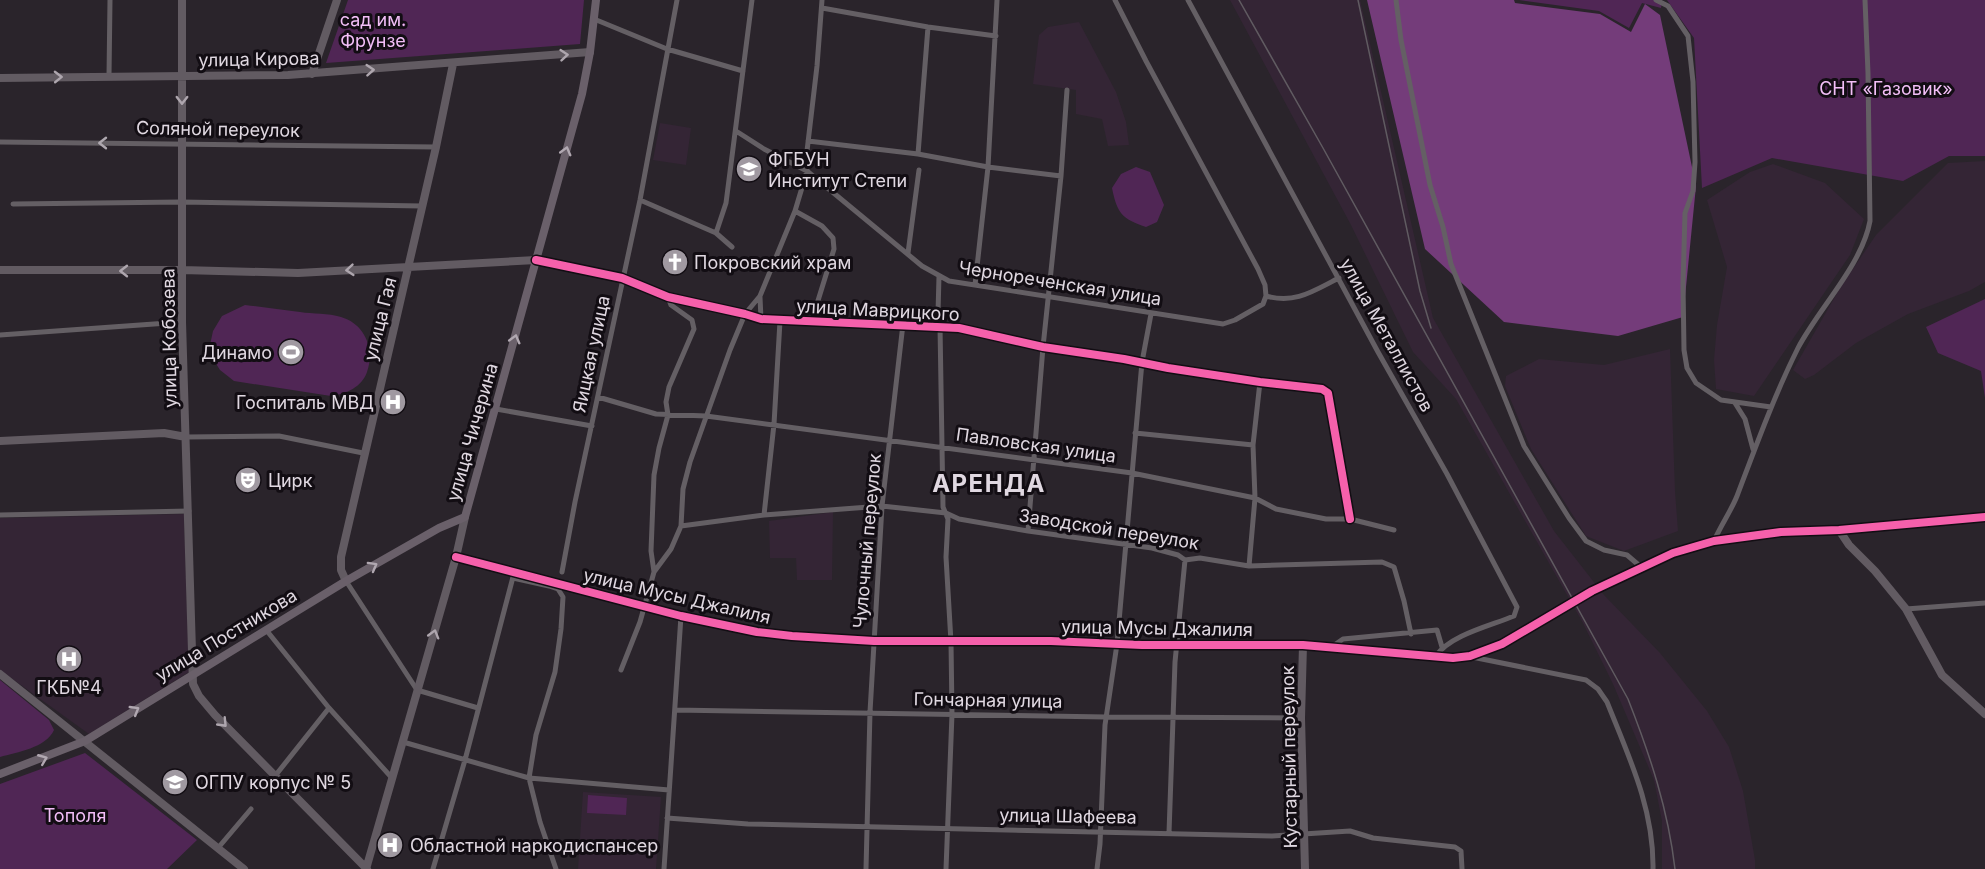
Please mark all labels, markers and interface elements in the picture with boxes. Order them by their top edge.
park label: сад им. Фрунзе [340,9,406,51]
street label: улица Кирова [198,47,320,71]
one-way arrow [560,48,569,61]
one-way arrow [366,64,375,77]
one-way arrow [54,71,63,83]
park label: СНТ «Газовик» [1819,78,1953,99]
one-way arrow [176,96,188,105]
street label: Соляной переулок [136,117,300,141]
one-way arrow [98,137,107,149]
one-way arrow [559,146,572,156]
place label: ФГБУН Институт Степи [768,149,907,191]
school or university icon: ФГБУН Институт Степи [734,154,764,184]
church icon: Покровский храм [660,247,690,277]
place label: Покровский храм [694,252,851,273]
street label: улица Металлистов [1336,255,1438,415]
street label: Чернореченская улица [957,257,1163,309]
one-way arrow [345,263,354,276]
one-way arrow [119,265,128,277]
street label: улица Кобозева [157,268,181,408]
street label: улица Гая [359,275,401,363]
street label: Яицкая улица [568,294,614,414]
street label: улица Маврицкого [796,295,960,325]
one-way arrow [508,334,520,345]
sports icon: Динамо [276,337,306,367]
place label: Динамо [201,342,272,363]
street label: улица Чичерина [442,360,502,504]
hospital icon: Госпиталь МВД [378,387,408,417]
place label: Госпиталь МВД [236,392,374,413]
street label: Павловская улица [955,423,1117,467]
street label: Чулочный переулок [849,452,885,629]
theatre icon: Цирк [233,465,263,495]
district label: АРЕНДА [932,469,1046,498]
place label: Цирк [268,470,313,491]
street label: Заводской переулок [1017,504,1201,554]
one-way arrow [367,561,377,573]
street label: улица Мусы Джалиля [581,564,773,628]
street label: улица Постникова [152,585,300,685]
street label: улица Мусы Джалиля [1061,616,1253,640]
one-way arrow [427,629,439,640]
hospital icon: ГКБ№4 [54,644,84,674]
street label: Кустарный переулок [1277,665,1301,849]
place label: ГКБ№4 [36,677,102,698]
street label: Гончарная улица [913,688,1063,712]
one-way arrow [129,706,139,718]
one-way arrow [216,716,227,726]
one-way arrow [37,753,48,766]
school or university icon: ОГПУ корпус № 5 [160,767,190,797]
place label: ОГПУ корпус № 5 [195,772,351,793]
street label: улица Шафеева [999,804,1137,828]
park label: Тополя [44,805,106,826]
hospital icon: Областной наркодиспансер [375,830,405,860]
place label: Областной наркодиспансер [410,835,658,856]

